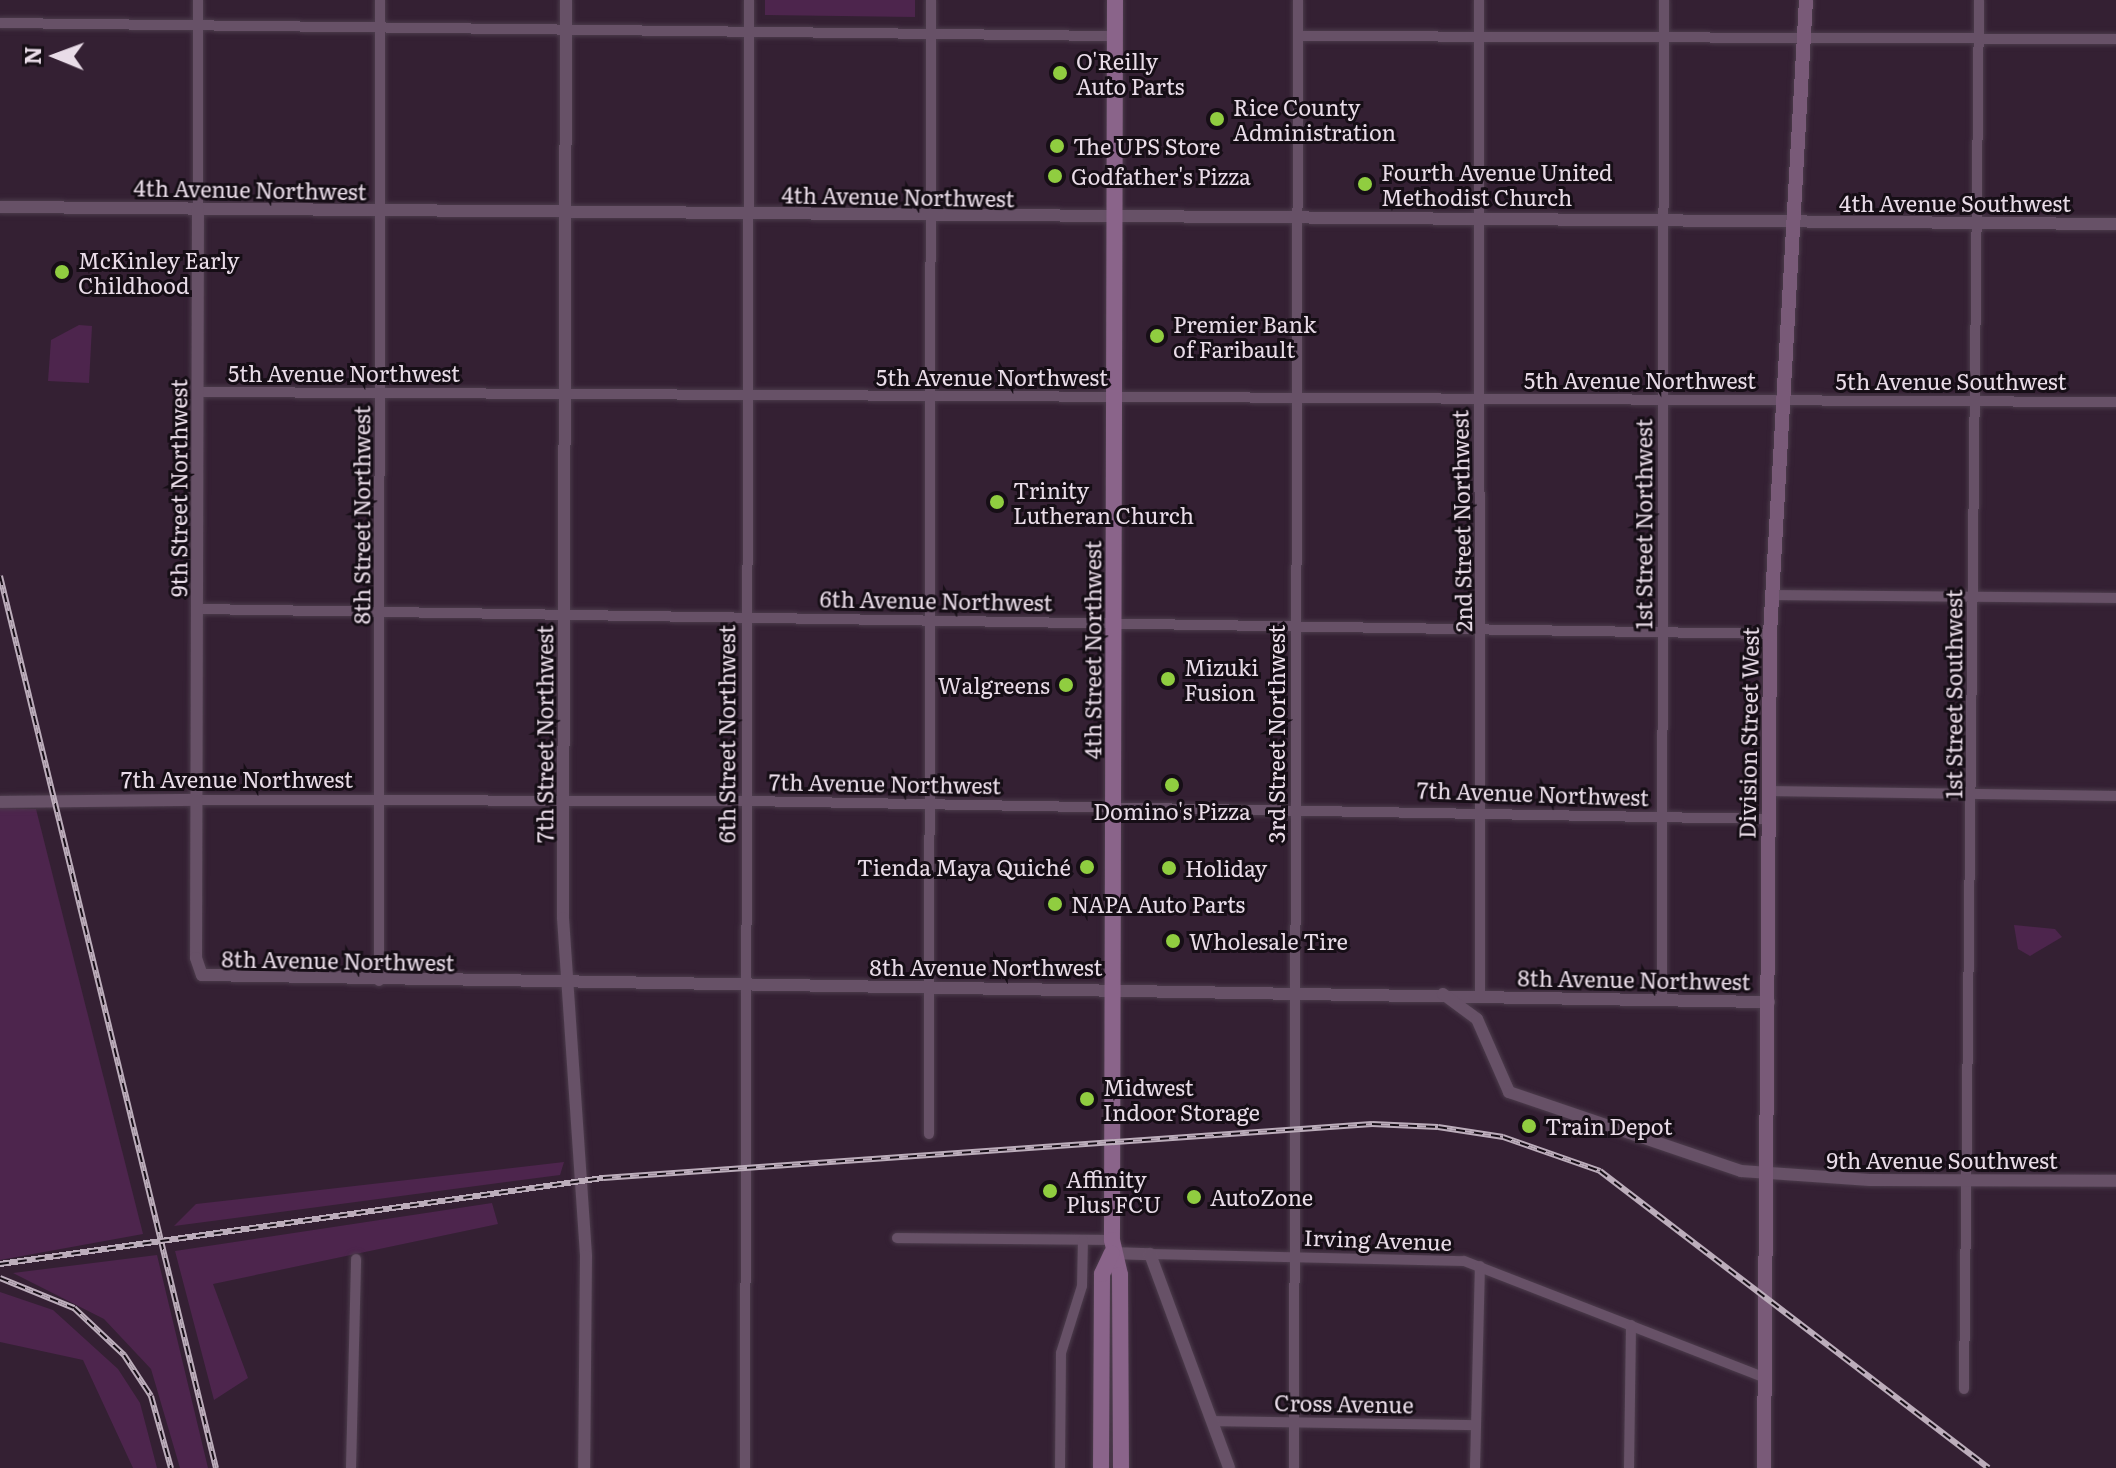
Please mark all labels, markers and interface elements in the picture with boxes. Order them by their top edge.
north arrow [16,16,96,96]
text: N [15,46,48,65]
place label: O'Reilly Auto Parts [1076,47,1184,98]
marker: O'Reilly Auto Parts [1051,64,1069,82]
place label: Rice County Administration [1233,93,1396,144]
marker: Rice County Administration [1208,110,1226,128]
place label: The UPS Store [1073,133,1220,159]
marker: The UPS Store [1048,137,1066,155]
place label: Fourth Avenue United Methodist Church [1381,158,1613,210]
place label: Godfather's Pizza [1071,163,1251,189]
marker: Godfather's Pizza [1046,167,1064,185]
street label: 4th Avenue Northwest [133,174,367,204]
marker: Fourth Avenue United Methodist Church [1356,175,1374,193]
street label: 4th Avenue Northwest [781,181,1015,211]
street label: 4th Avenue Southwest [1839,190,2071,216]
place label: McKinley Early Childhood [78,246,239,298]
marker: McKinley Early Childhood [53,263,71,281]
place label: Premier Bank of Faribault [1173,310,1316,362]
marker: Premier Bank of Faribault [1148,327,1166,345]
street label: 5th Avenue Northwest [228,360,460,386]
street label: 5th Avenue Northwest [876,364,1108,390]
street label: 5th Avenue Northwest [1524,367,1756,393]
street label: 5th Avenue Southwest [1836,368,2066,394]
street label: 9th Street Northwest [165,379,191,597]
street label: 8th Street Northwest [348,406,374,624]
street label: 2nd Street Northwest [1446,410,1476,632]
street label: 1st Street Northwest [1630,419,1656,629]
place label: Trinity Lutheran Church [1013,476,1194,528]
marker: Trinity Lutheran Church [988,493,1006,511]
street label: 4th Street Northwest [1079,541,1105,759]
street label: 6th Avenue Northwest [819,585,1053,615]
street label: 1st Street Southwest [1940,589,1966,799]
street label: 7th Street Northwest [531,625,557,843]
street label: 6th Street Northwest [713,625,739,843]
street label: 3rd Street Northwest [1263,625,1289,843]
street label: Division Street West [1733,627,1763,839]
place label: Mizuki Fusion [1184,653,1259,704]
marker: Mizuki Fusion [1159,670,1177,688]
place label: Walgreens [938,672,1050,698]
marker: Walgreens [1057,676,1075,694]
street label: 7th Avenue Northwest [121,766,353,792]
street label: 7th Avenue Northwest [769,768,1001,798]
marker: Domino's Pizza [1163,776,1181,794]
street label: 7th Avenue Northwest [1417,776,1649,810]
place label: Domino's Pizza [1093,798,1251,824]
place label: Tienda Maya Quiché [857,854,1071,880]
place label: Holiday [1185,855,1267,881]
marker: Tienda Maya Quiché [1078,858,1096,876]
marker: Holiday [1160,859,1178,877]
place label: NAPA Auto Parts [1071,891,1245,917]
marker: NAPA Auto Parts [1046,895,1064,913]
place label: Wholesale Tire [1189,928,1348,954]
marker: Wholesale Tire [1164,932,1182,950]
street label: 8th Avenue Northwest [221,945,455,975]
street label: 8th Avenue Northwest [870,954,1102,980]
street label: 8th Avenue Northwest [1517,964,1751,994]
place label: Midwest Indoor Storage [1103,1073,1260,1124]
marker: Midwest Indoor Storage [1078,1090,1096,1108]
place label: Train Depot [1545,1113,1672,1139]
marker: Train Depot [1520,1117,1538,1135]
street label: 9th Avenue Southwest [1826,1147,2058,1173]
place label: Affinity Plus FCU [1066,1165,1161,1216]
marker: Affinity Plus FCU [1041,1182,1059,1200]
place label: AutoZone [1210,1184,1313,1210]
marker: AutoZone [1185,1188,1203,1206]
street label: Irving Avenue [1303,1223,1453,1255]
street label: Cross Avenue [1274,1389,1414,1417]

